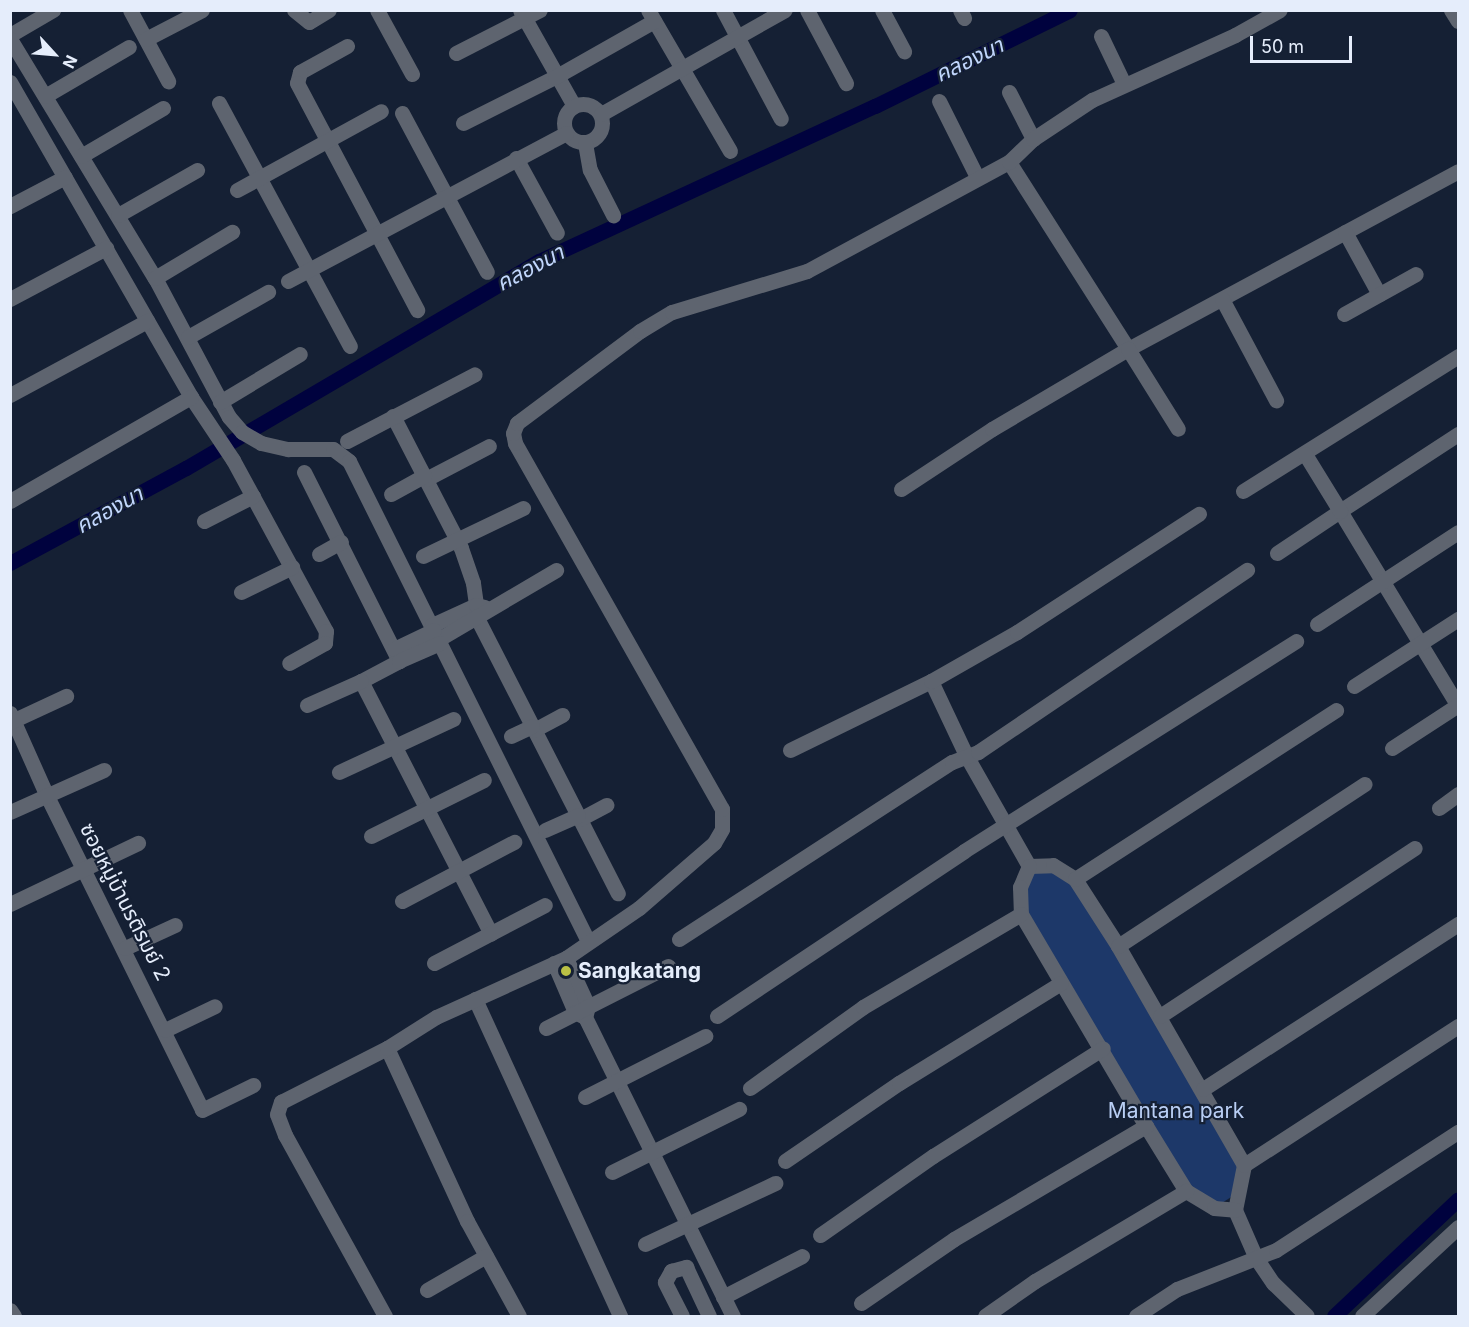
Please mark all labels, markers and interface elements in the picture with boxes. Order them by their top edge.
north arrow [24,24,84,84]
scale bar [1253,24,1355,62]
water label: คลองนา [930,32,1008,88]
text: 50 m [1261,36,1304,57]
text: N [59,52,82,72]
water label: คลองนา [492,239,568,297]
water label: คลองนา [71,481,147,539]
street label: ซอยหมู่บ้านรติรมย์ 2 [74,819,176,985]
place label: Sangkatang [578,958,701,984]
marker: Sangkatang [559,964,573,978]
park label: Mantana park [1108,1098,1244,1124]

